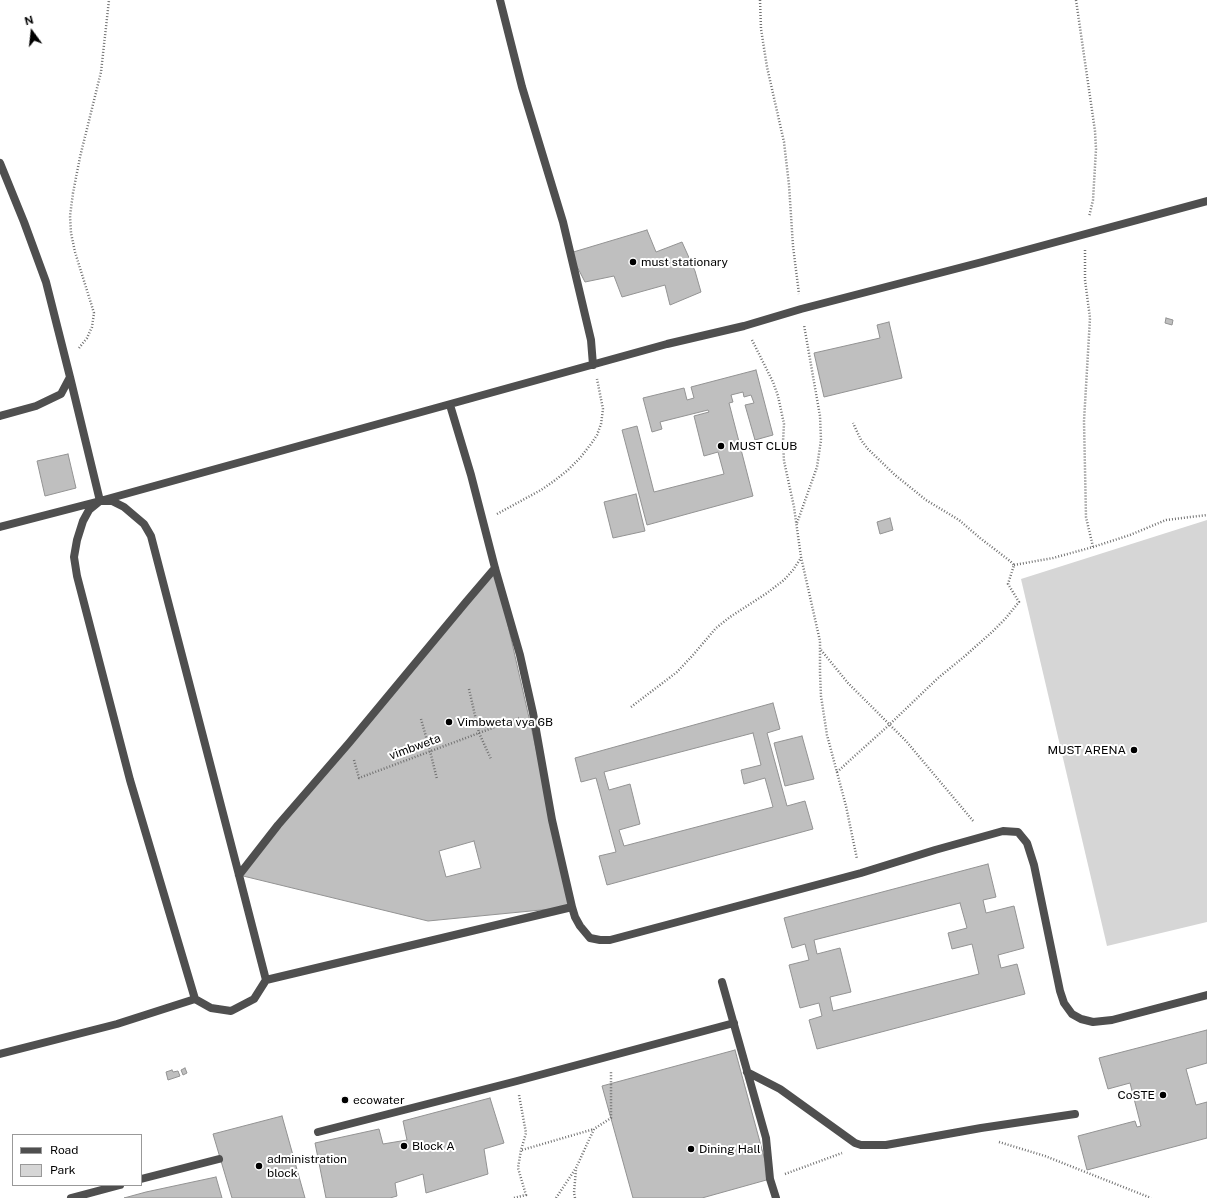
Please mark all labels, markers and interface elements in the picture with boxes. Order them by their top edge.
north arrow [12,12,52,52]
text: N [23,14,35,27]
place label: must stationary [641,255,728,269]
marker: must stationary [628,257,638,267]
place label: MUST CLUB [729,439,797,453]
marker: MUST CLUB [716,441,726,451]
place label: Vimbweta vya 6B [457,715,553,729]
marker: Vimbweta vya 6B [444,717,454,727]
street label: vimbweta [387,731,443,763]
place label: MUST ARENA [1047,743,1126,757]
marker: MUST ARENA [1129,745,1139,755]
place label: CoSTE [1118,1088,1155,1102]
marker: CoSTE [1158,1090,1168,1100]
place label: ecowater [353,1093,405,1107]
marker: ecowater [340,1095,350,1105]
legend [12,1134,142,1186]
place label: Block A [412,1139,455,1153]
marker: Block A [399,1141,409,1151]
place label: Dining Hall [699,1142,761,1156]
text: Road [50,1143,78,1157]
marker: Dining Hall [686,1144,696,1154]
place label: administration block [267,1152,347,1180]
marker: administration block [254,1161,264,1171]
text: Park [50,1163,76,1177]

